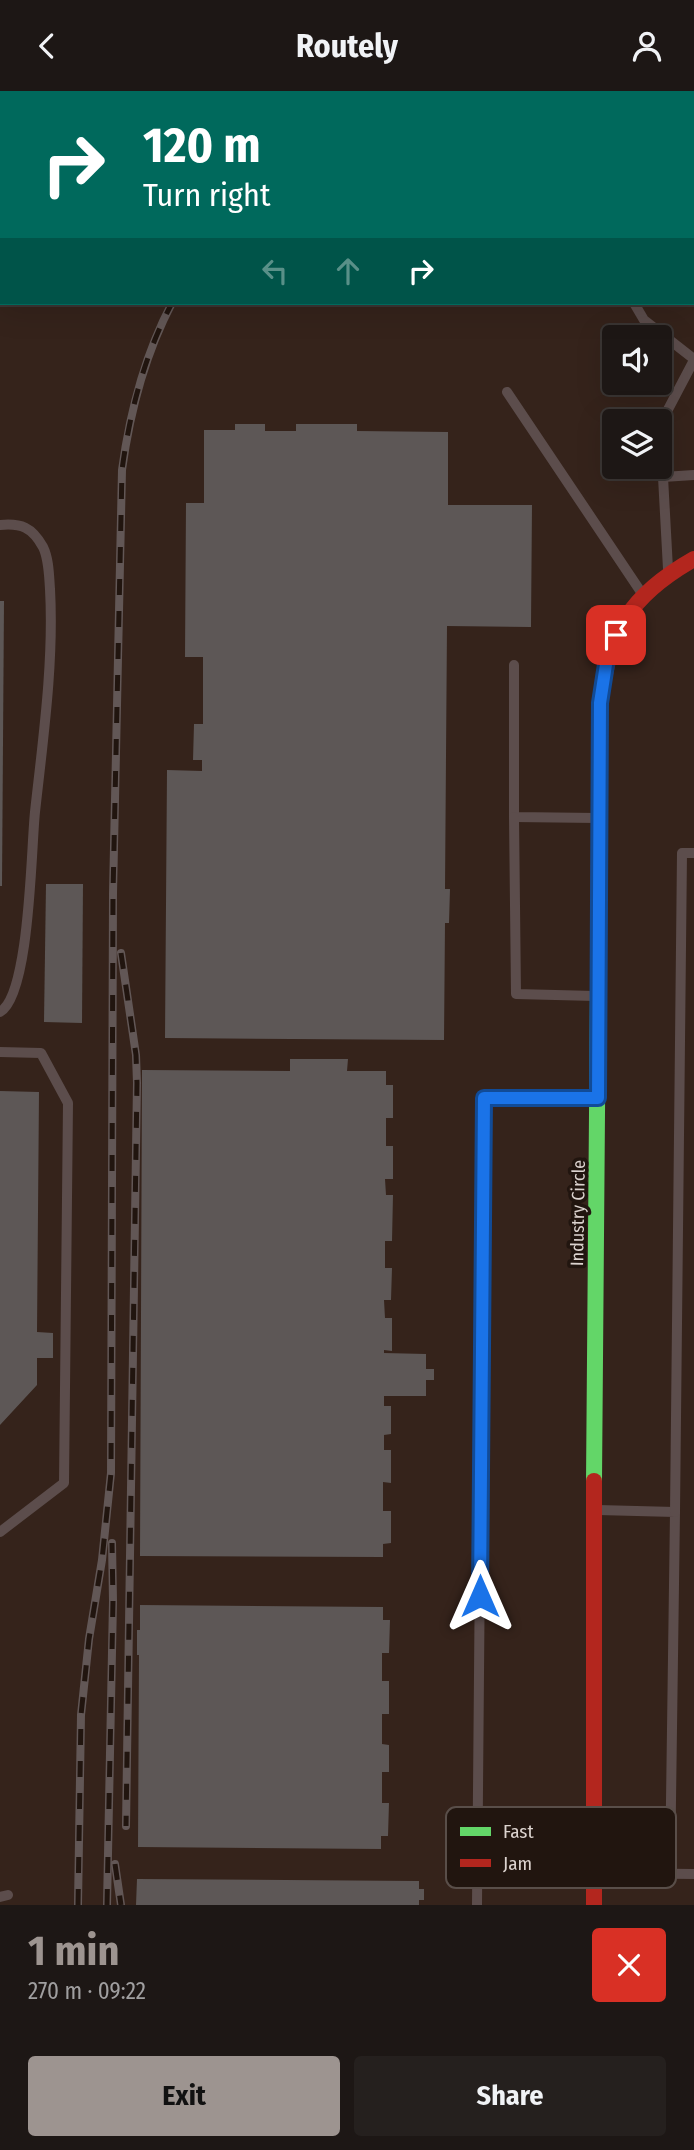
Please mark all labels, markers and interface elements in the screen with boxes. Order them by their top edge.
icon: back [28,27,66,65]
text: Routely [296,27,398,65]
icon: person [628,27,666,65]
text: 120 m [143,116,261,175]
icon: right [28,119,119,210]
text: Turn right [143,176,270,214]
icon: left [256,252,294,290]
icon: ahead [329,252,367,290]
icon: right [402,252,440,290]
map controls [602,325,672,479]
button: sound [602,325,672,395]
button: layers [602,409,672,479]
pin [586,605,646,665]
icon: arrive [597,616,635,654]
street label: Industry Circle [566,1160,590,1266]
position arrow [443,1559,517,1633]
legend [446,1807,676,1888]
text: Fast [503,1820,534,1843]
text: Jam [503,1852,532,1875]
text: 1 min [28,1926,119,1976]
button: close [592,1928,666,2002]
text: 270 m · 09:22 [28,1977,146,2005]
button: Exit [28,2056,340,2136]
button: Share [354,2056,666,2136]

